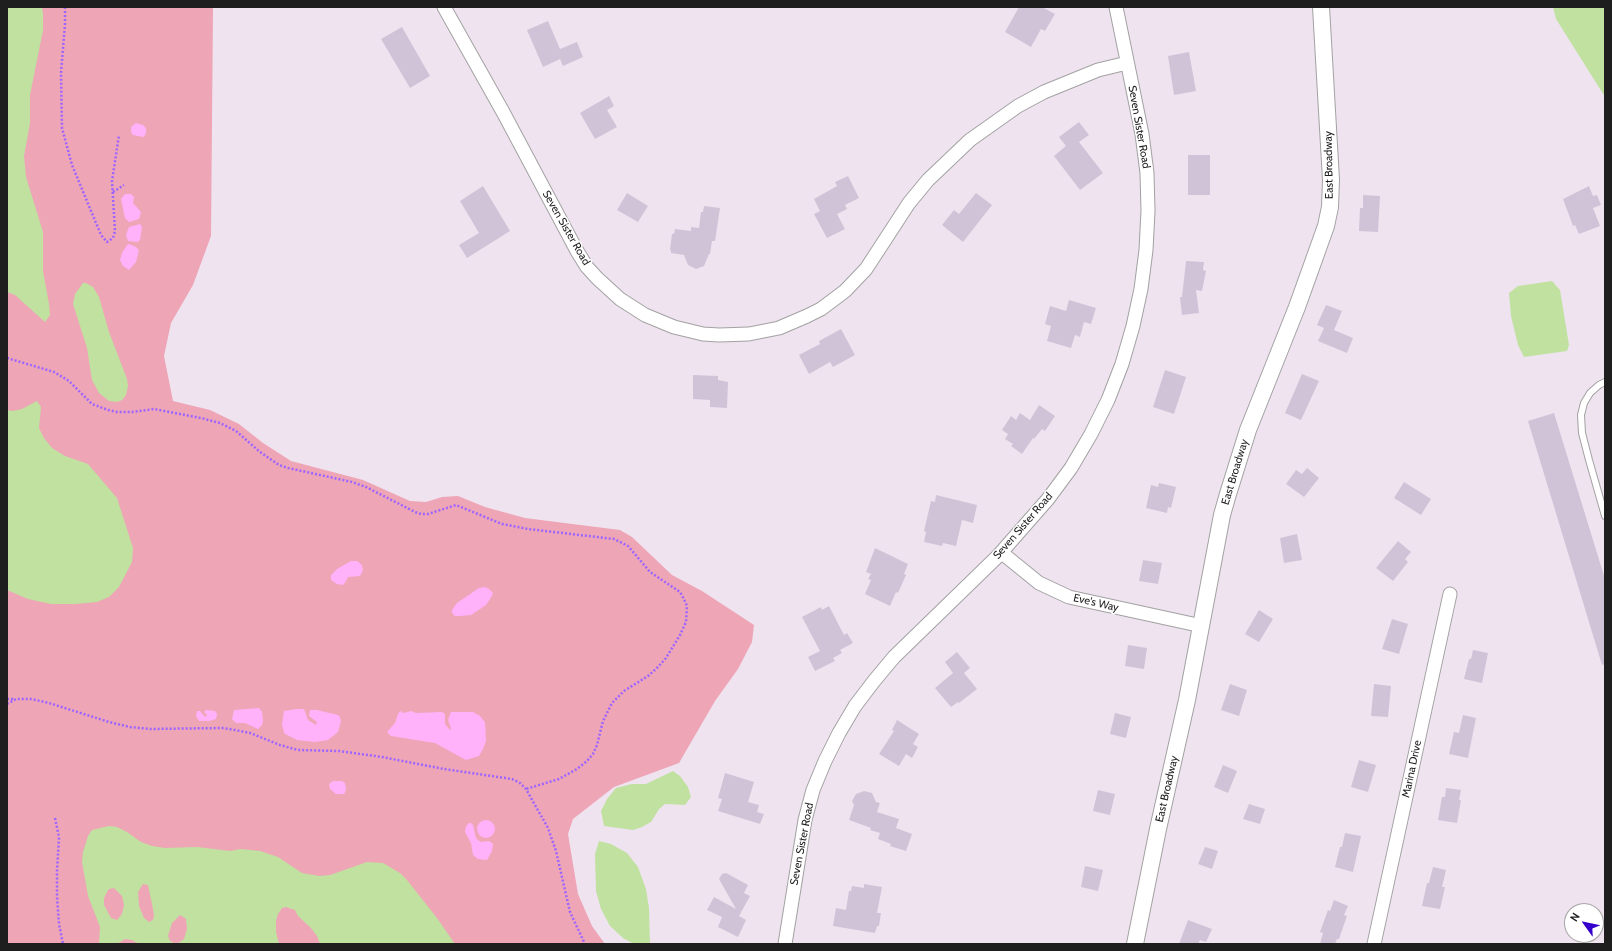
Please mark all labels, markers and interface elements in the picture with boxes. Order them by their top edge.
street label: Seven Sister Road [1125,85,1153,169]
street label: East Broadway [1322,131,1336,199]
street label: Seven Sister Road [539,188,593,268]
street label: East Broadway [1219,438,1251,506]
street label: Seven Sister Road [990,490,1056,562]
street label: Eve's Way [1072,591,1120,615]
street label: Marina Drive [1399,739,1425,799]
street label: East Broadway [1153,754,1181,824]
street label: Seven Sister Road [788,802,816,886]
north arrow [1564,903,1604,943]
text: N [1567,910,1583,924]

